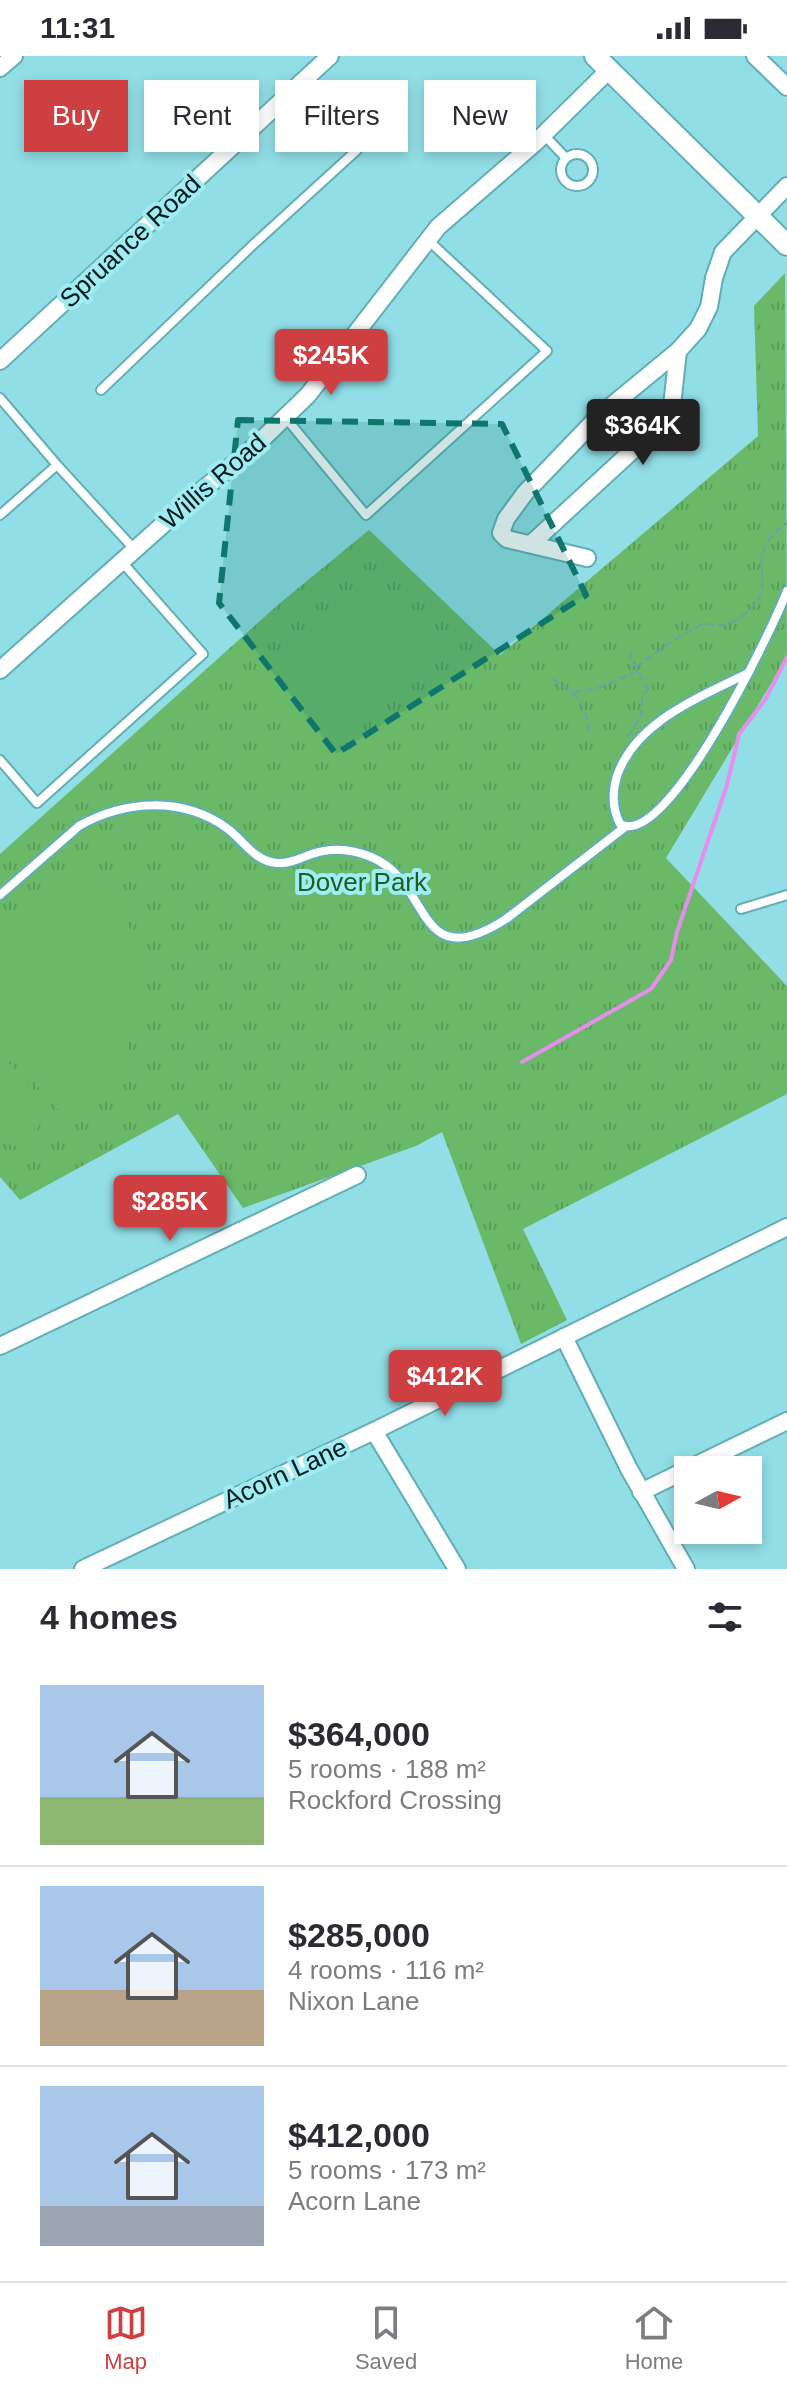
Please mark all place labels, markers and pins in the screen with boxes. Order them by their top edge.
pin: $245K [275,329,387,397]
pin: $364K [587,399,699,467]
pin: $285K [114,1175,226,1243]
pin: $412K [389,1350,501,1418]

